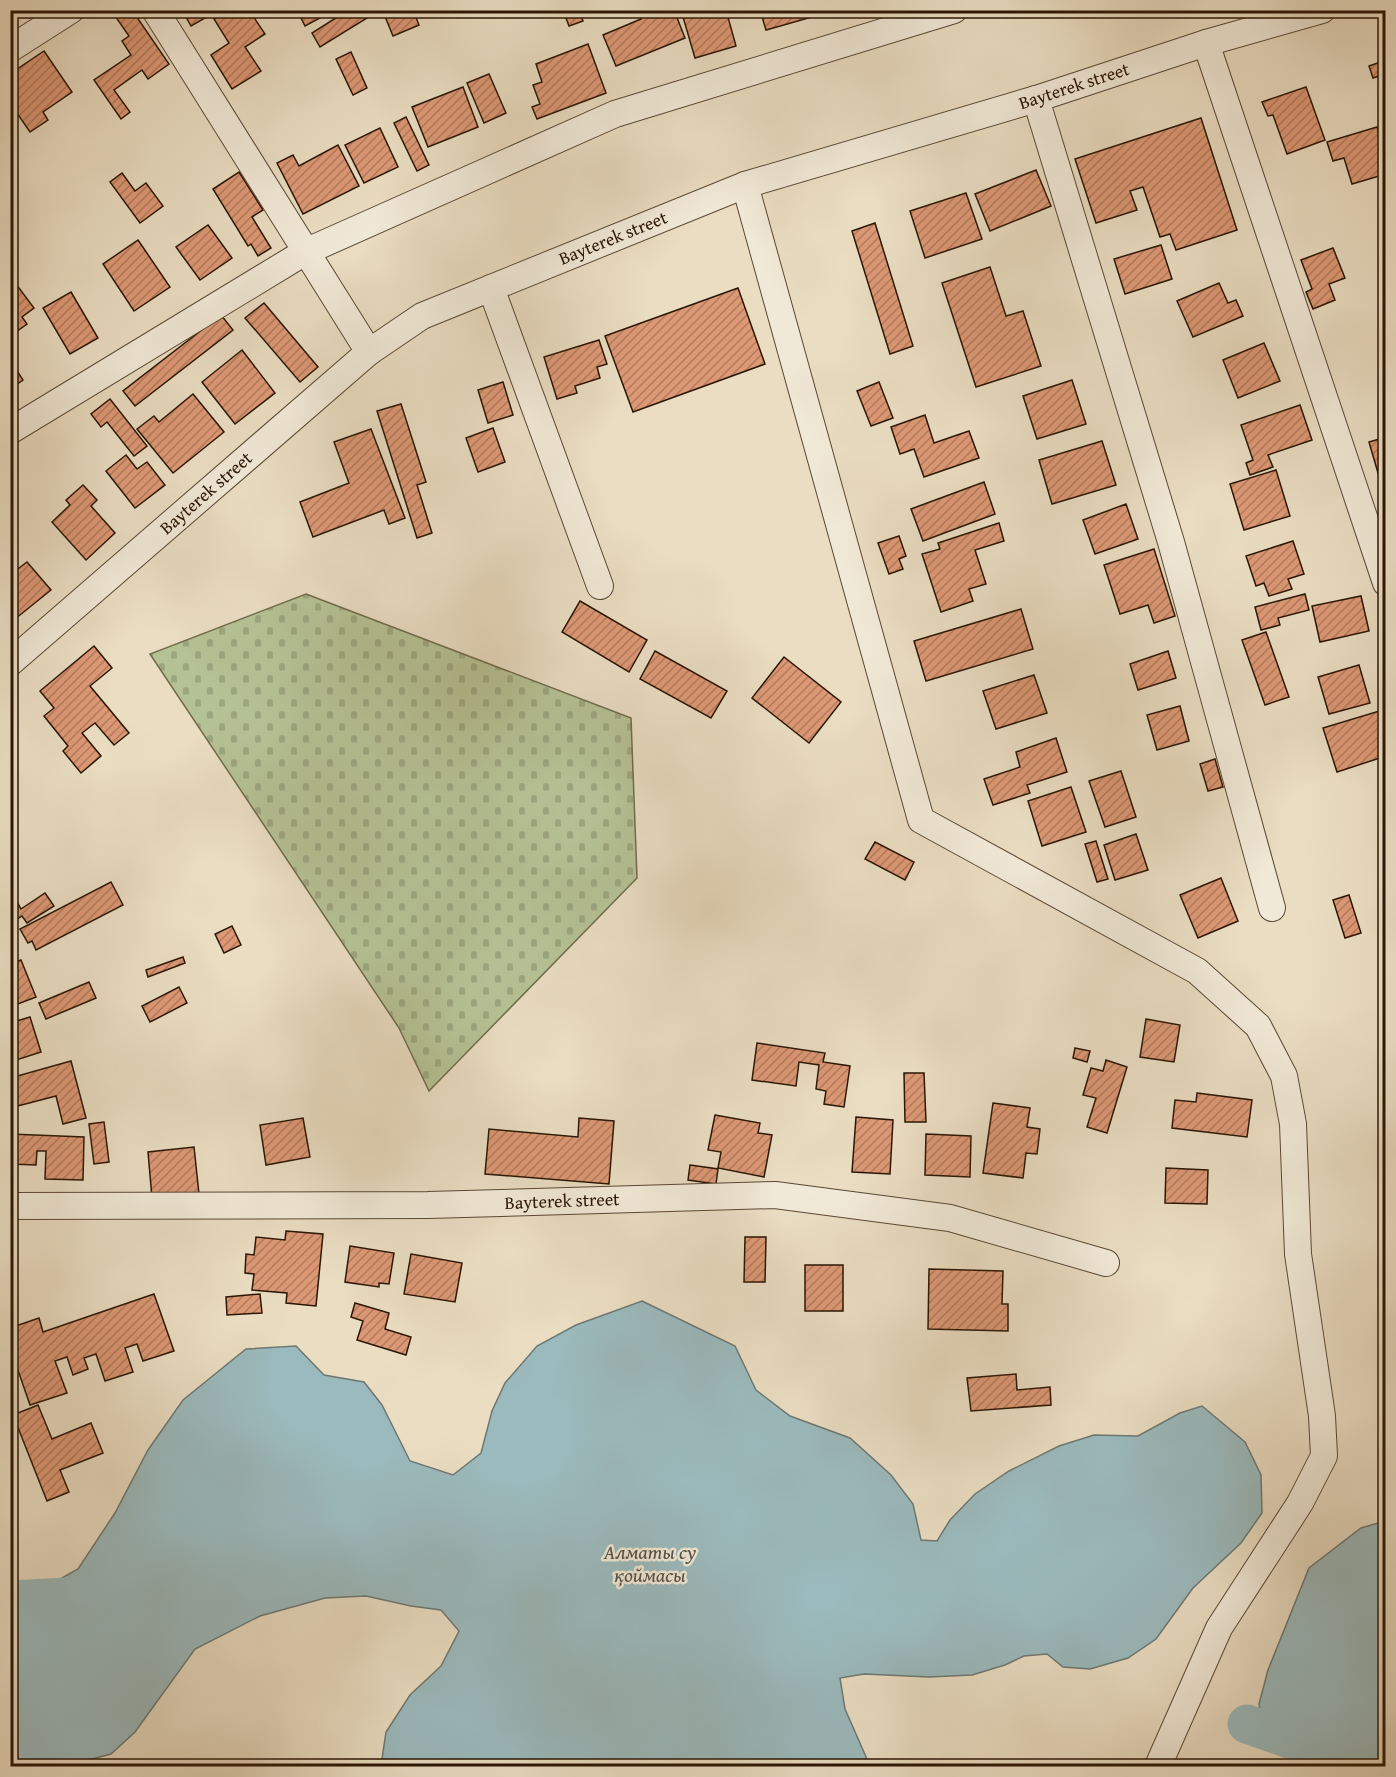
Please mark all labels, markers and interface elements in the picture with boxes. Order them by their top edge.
street label: Bayterek street [1015,55,1133,116]
street label: Bayterek street [554,203,672,272]
street label: Bayterek street [153,444,258,541]
street label: Bayterek street [504,1185,621,1216]
water label: Алматы су қоймасы [603,1537,696,1589]

